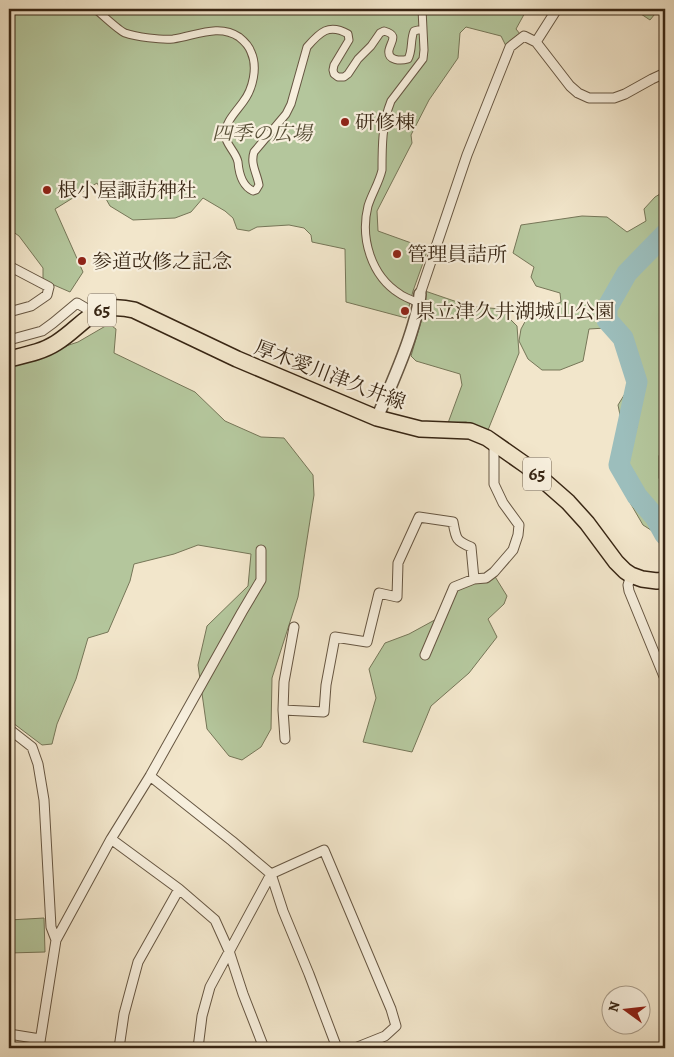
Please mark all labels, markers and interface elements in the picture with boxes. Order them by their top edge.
place label: 研修棟 [355,109,415,136]
marker: 研修棟 [339,116,351,128]
park label: 四季の広場 [212,120,314,147]
place label: 根小屋諏訪神社 [57,177,197,204]
marker: 根小屋諏訪神社 [41,184,53,196]
place label: 管理員詰所 [407,241,507,268]
place label: 参道改修之記念 [92,248,232,275]
marker: 管理員詰所 [391,248,403,260]
marker: 参道改修之記念 [76,255,88,267]
road number: 65 [88,294,116,326]
place label: 県立津久井湖城山公園 [415,298,615,325]
marker: 県立津久井湖城山公園 [399,305,411,317]
street label: 厚木愛川津久井線 [250,334,410,416]
road number: 65 [523,458,551,490]
north arrow [602,984,652,1034]
text: N [603,999,624,1014]

